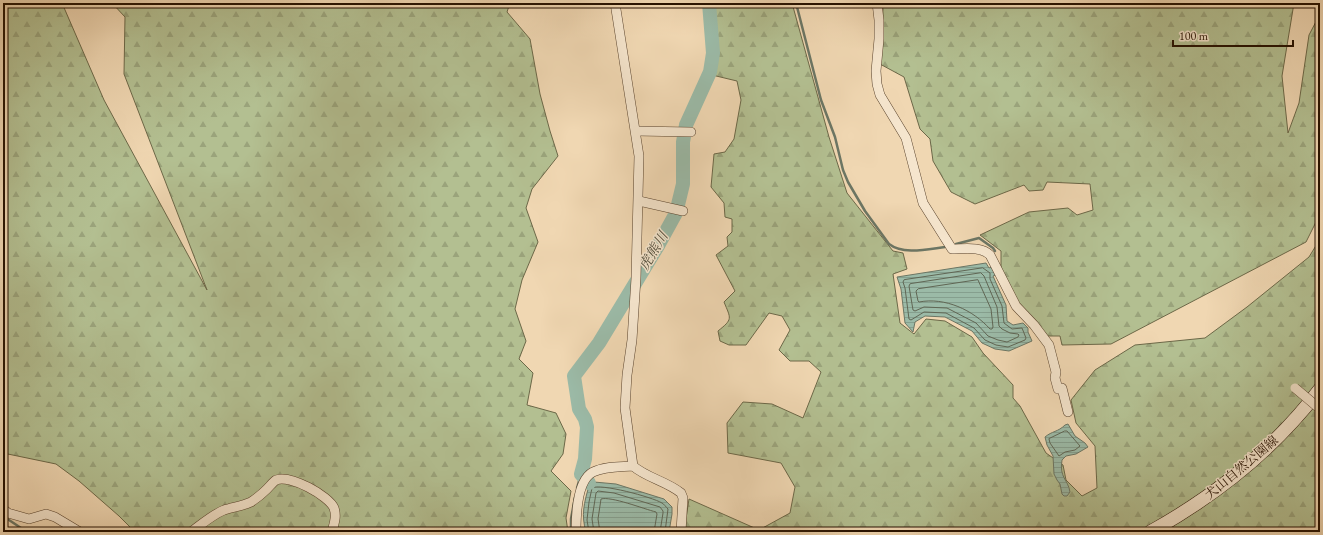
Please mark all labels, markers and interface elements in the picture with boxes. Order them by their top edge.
scale bar [1173,22,1293,48]
text: 100 m [1179,28,1209,44]
water label: 虎熊川 [634,227,673,274]
street label: 犬山自然公園線 [1201,432,1282,503]

